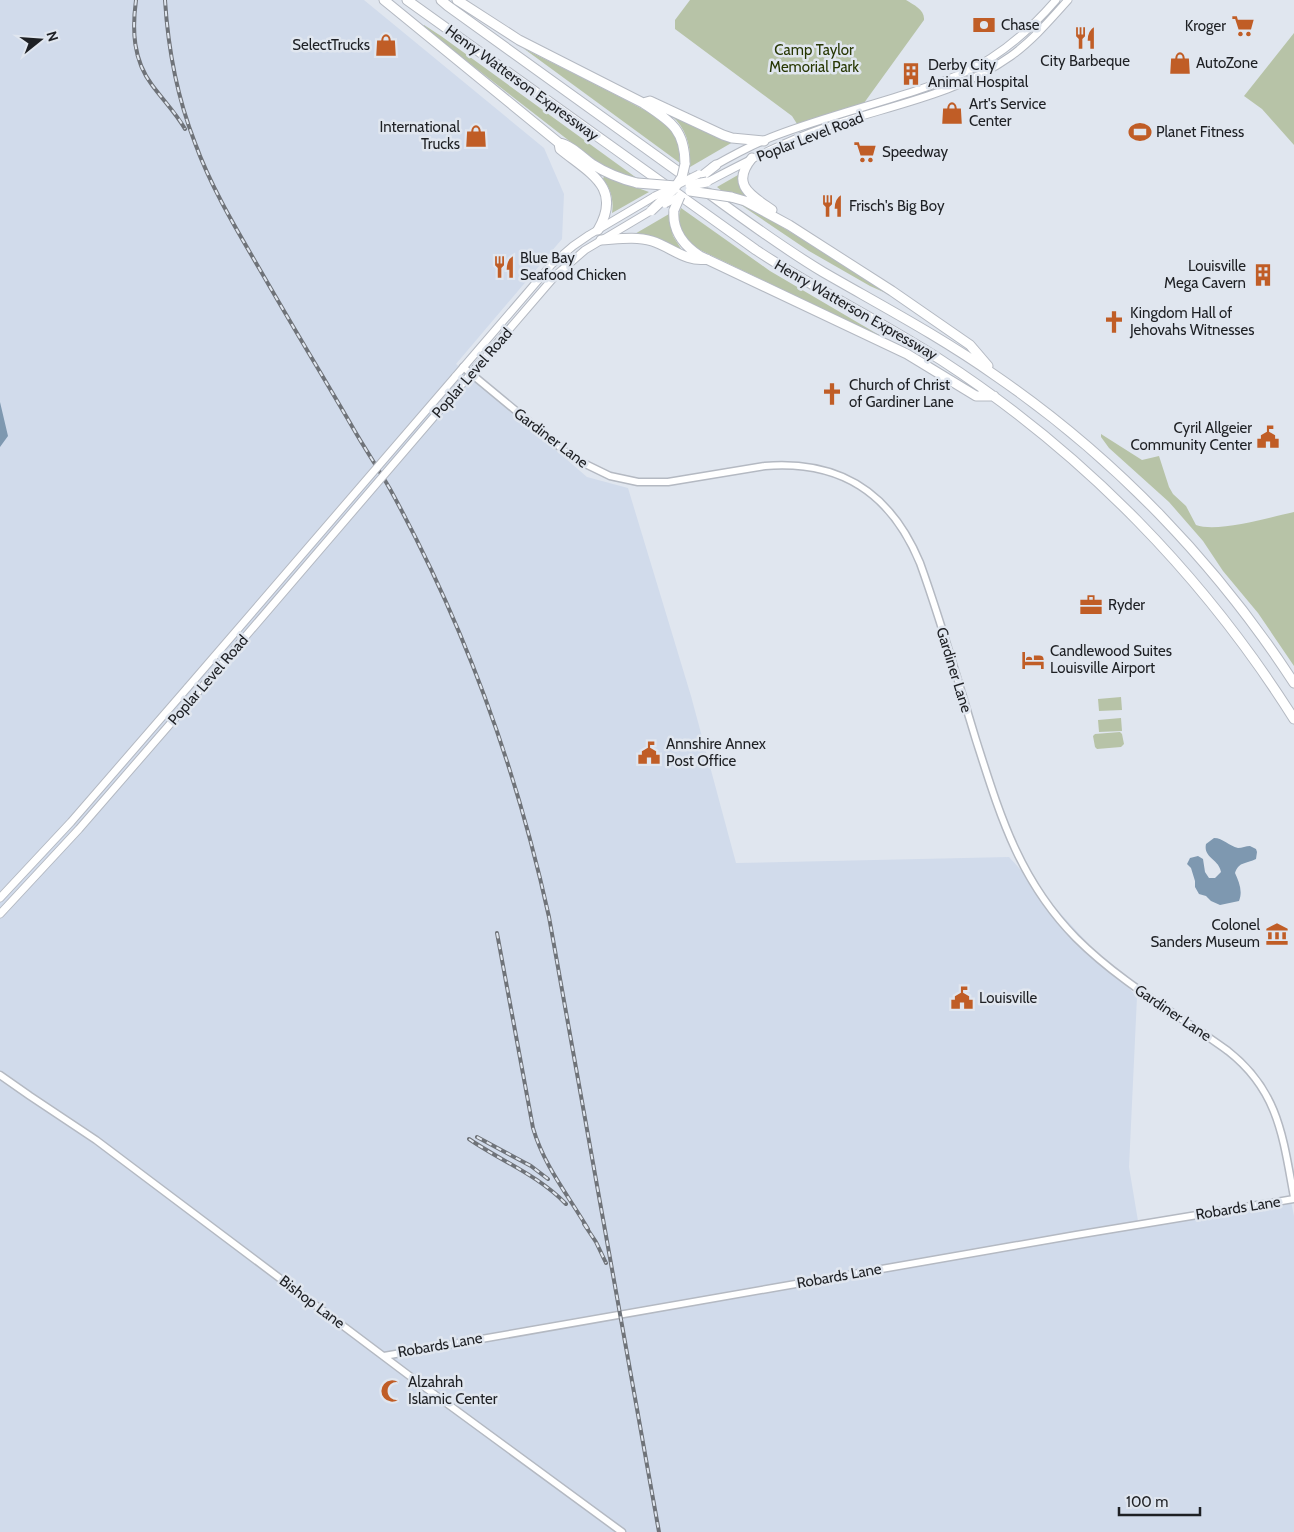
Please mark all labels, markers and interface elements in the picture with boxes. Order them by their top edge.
bank icon: Chase [971,12,997,38]
supermarket icon: Kroger [1230,13,1256,39]
north arrow [15,15,65,65]
place label: Chase [1001,16,1040,34]
place label: Kroger [1185,17,1226,35]
street label: Henry Watterson Expressway [442,21,603,145]
restaurant icon: City Barbeque [1072,25,1098,51]
text: N [42,29,62,44]
shop icon: SelectTrucks [373,32,399,58]
place label: SelectTrucks [292,36,370,54]
park label: Camp Taylor Memorial Park [769,41,859,76]
shop icon: AutoZone [1167,50,1193,76]
place label: City Barbeque [1040,52,1130,70]
place label: AutoZone [1196,54,1258,72]
place label: Derby City Animal Hospital [928,56,1029,91]
building icon: Derby City Animal Hospital [898,61,924,87]
place label: Art's Service Center [969,95,1046,130]
shop icon: Art's Service Center [939,100,965,126]
street label: Poplar Level Road [754,108,866,166]
place label: International Trucks [380,118,460,153]
sports icon: Planet Fitness [1127,119,1153,145]
shop icon: International Trucks [463,123,489,149]
place label: Planet Fitness [1156,123,1244,141]
supermarket icon: Speedway [852,139,878,165]
place label: Speedway [882,143,948,161]
restaurant icon: Frisch's Big Boy [819,193,845,219]
place label: Frisch's Big Boy [849,197,945,215]
place label: Blue Bay Seafood Chicken [520,249,626,284]
restaurant icon: Blue Bay Seafood Chicken [491,254,517,280]
street label: Henry Watterson Expressway [771,256,941,364]
place label: Louisville Mega Cavern [1164,257,1246,292]
building icon: Louisville Mega Cavern [1250,262,1276,288]
place label: Kingdom Hall of Jehovahs Witnesses [1129,304,1254,339]
church icon: Kingdom Hall of Jehovahs Witnesses [1101,309,1127,335]
street label: Poplar Level Road [428,324,516,422]
place label: Church of Christ of Gardiner Lane [849,376,954,411]
church icon: Church of Christ of Gardiner Lane [819,381,845,407]
street label: Gardiner Lane [510,404,592,472]
place label: Cyril Allgeier Community Center [1131,419,1252,454]
public building icon: Cyril Allgeier Community Center [1255,424,1281,450]
office icon: Ryder [1078,592,1104,618]
place label: Ryder [1108,596,1145,614]
street label: Gardiner Lane [932,625,976,715]
street label: Poplar Level Road [164,631,252,729]
place label: Candlewood Suites Louisville Airport [1050,642,1172,677]
hotel icon: Candlewood Suites Louisville Airport [1020,647,1046,673]
place label: Annshire Annex Post Office [666,735,766,770]
public building icon: Annshire Annex Post Office [636,740,662,766]
place label: Colonel Sanders Museum [1151,916,1260,951]
museum icon: Colonel Sanders Museum [1264,921,1290,947]
street label: Gardiner Lane [1131,981,1215,1045]
public building icon: Louisville [949,985,975,1011]
place label: Louisville [979,989,1037,1007]
street label: Robards Lane [1194,1192,1282,1224]
street label: Robards Lane [795,1260,883,1292]
street label: Bishop Lane [276,1272,348,1333]
street label: Robards Lane [396,1329,484,1361]
place label: Alzahrah Islamic Center [408,1373,498,1408]
mosque icon: Alzahrah Islamic Center [379,1378,405,1404]
scale bar [1119,1484,1200,1516]
text: 100 m [1126,1493,1168,1511]

